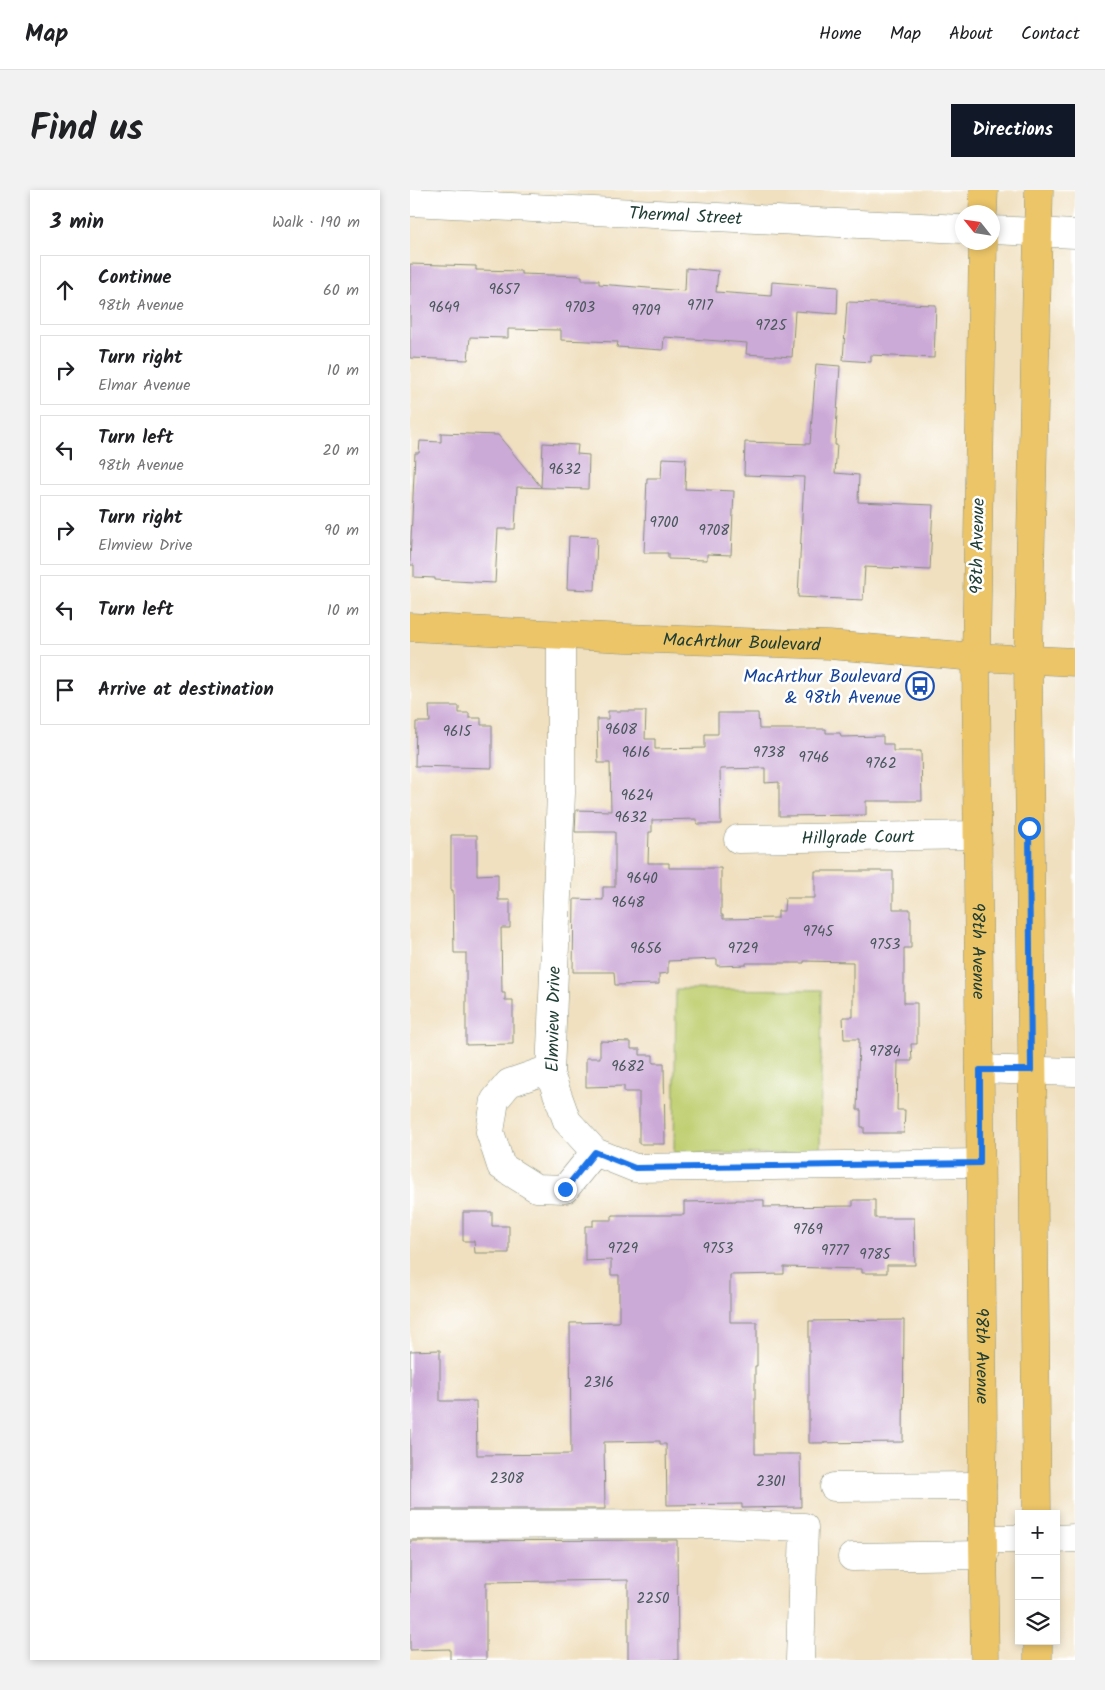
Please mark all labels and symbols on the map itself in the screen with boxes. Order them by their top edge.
street label: Thermal Street [628,200,744,234]
north arrow [955,205,1000,250]
house number: 9657 [489,278,520,302]
house number: 9717 [687,294,714,318]
house number: 9649 [428,296,460,320]
house number: 9703 [565,296,596,320]
house number: 9709 [631,299,661,323]
house number: 9725 [755,314,787,338]
house number: 9632 [549,458,581,482]
street label: 98th Avenue [963,498,994,594]
house number: 9700 [649,511,679,535]
house number: 9708 [699,519,730,543]
street label: MacArthur Boulevard [662,626,822,661]
place label: MacArthur Boulevard & 98th Avenue [743,663,902,713]
bus stop icon: MacArthur Boulevard & 98th Avenue [905,671,935,701]
house number: 9608 [605,718,638,742]
house number: 9615 [443,720,472,744]
house number: 9616 [622,741,650,765]
house number: 9738 [753,741,786,765]
house number: 9746 [799,746,829,770]
house number: 9762 [865,752,897,776]
house number: 9624 [621,784,653,808]
house number: 9632 [615,806,647,830]
route start [1018,817,1041,840]
street label: Hillgrade Court [801,823,916,854]
house number: 9640 [626,867,658,891]
house number: 9648 [612,891,645,915]
street label: 98th Avenue [962,903,992,999]
house number: 9745 [803,920,834,944]
house number: 9753 [870,933,901,957]
house number: 9656 [630,937,662,961]
house number: 9729 [728,937,759,961]
street label: Elmview Drive [539,966,570,1072]
house number: 9784 [869,1040,901,1064]
house number: 9682 [611,1055,645,1079]
route end [554,1178,577,1201]
house number: 9769 [793,1218,824,1242]
house number: 9729 [608,1237,639,1261]
house number: 9753 [703,1237,734,1261]
house number: 9777 [821,1239,850,1263]
house number: 9785 [859,1243,892,1267]
street label: 98th Avenue [966,1308,996,1404]
house number: 2316 [584,1371,614,1395]
house number: 2308 [490,1467,525,1491]
house number: 2301 [756,1470,786,1494]
house number: 2250 [637,1587,670,1611]

